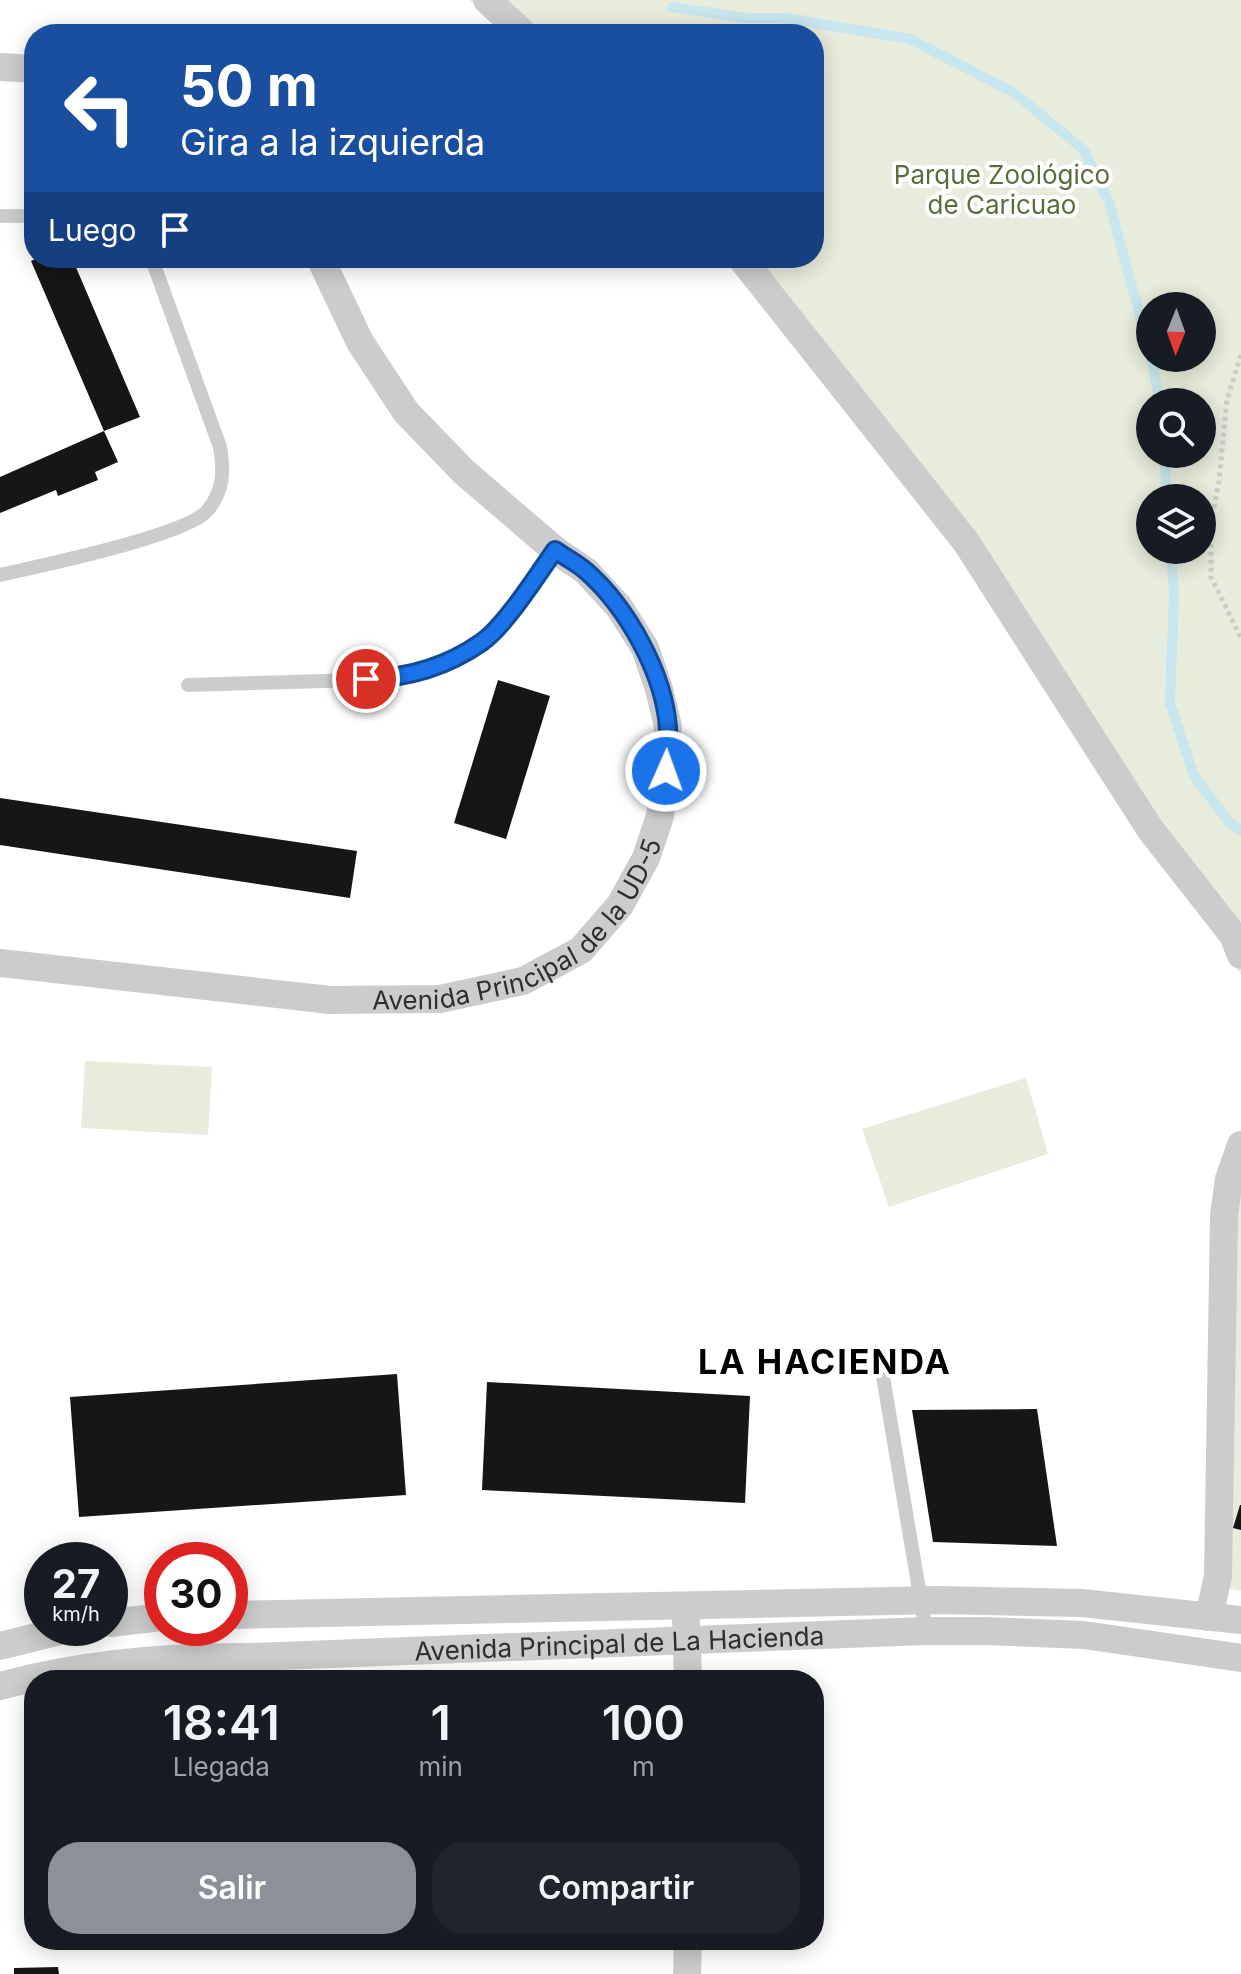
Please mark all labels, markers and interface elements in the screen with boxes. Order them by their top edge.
text: 50 m [180,52,318,120]
icon: left [48,56,152,160]
text: Gira a la izquierda [180,120,485,164]
park label: Parque Zoológico de Caricuao [894,159,1110,220]
icon: arrive [153,208,197,252]
text: Luego [48,212,137,248]
north arrow [1136,292,1216,372]
map controls [1136,292,1216,564]
button: search [1136,388,1216,468]
button: layers [1136,484,1216,564]
pin [332,645,400,713]
icon: arrive [344,657,388,701]
position arrow [624,729,708,813]
street label: Avenida Principal de la UD-5 [372,834,667,1015]
district label: LA HACIENDA [698,1341,952,1382]
speed limit sign: 30 [144,1542,248,1646]
text: 27 [52,1559,100,1608]
text: km/h [52,1602,100,1626]
street label: Avenida Principal de La Hacienda [414,1619,825,1666]
text: 18:41 [163,1693,280,1752]
text: 1 [431,1693,451,1752]
text: 100 [602,1693,685,1752]
text: Llegada [173,1751,270,1782]
text: min [418,1751,463,1782]
text: m [632,1751,655,1782]
button: Salir [48,1842,416,1934]
button: Compartir [432,1842,800,1934]

